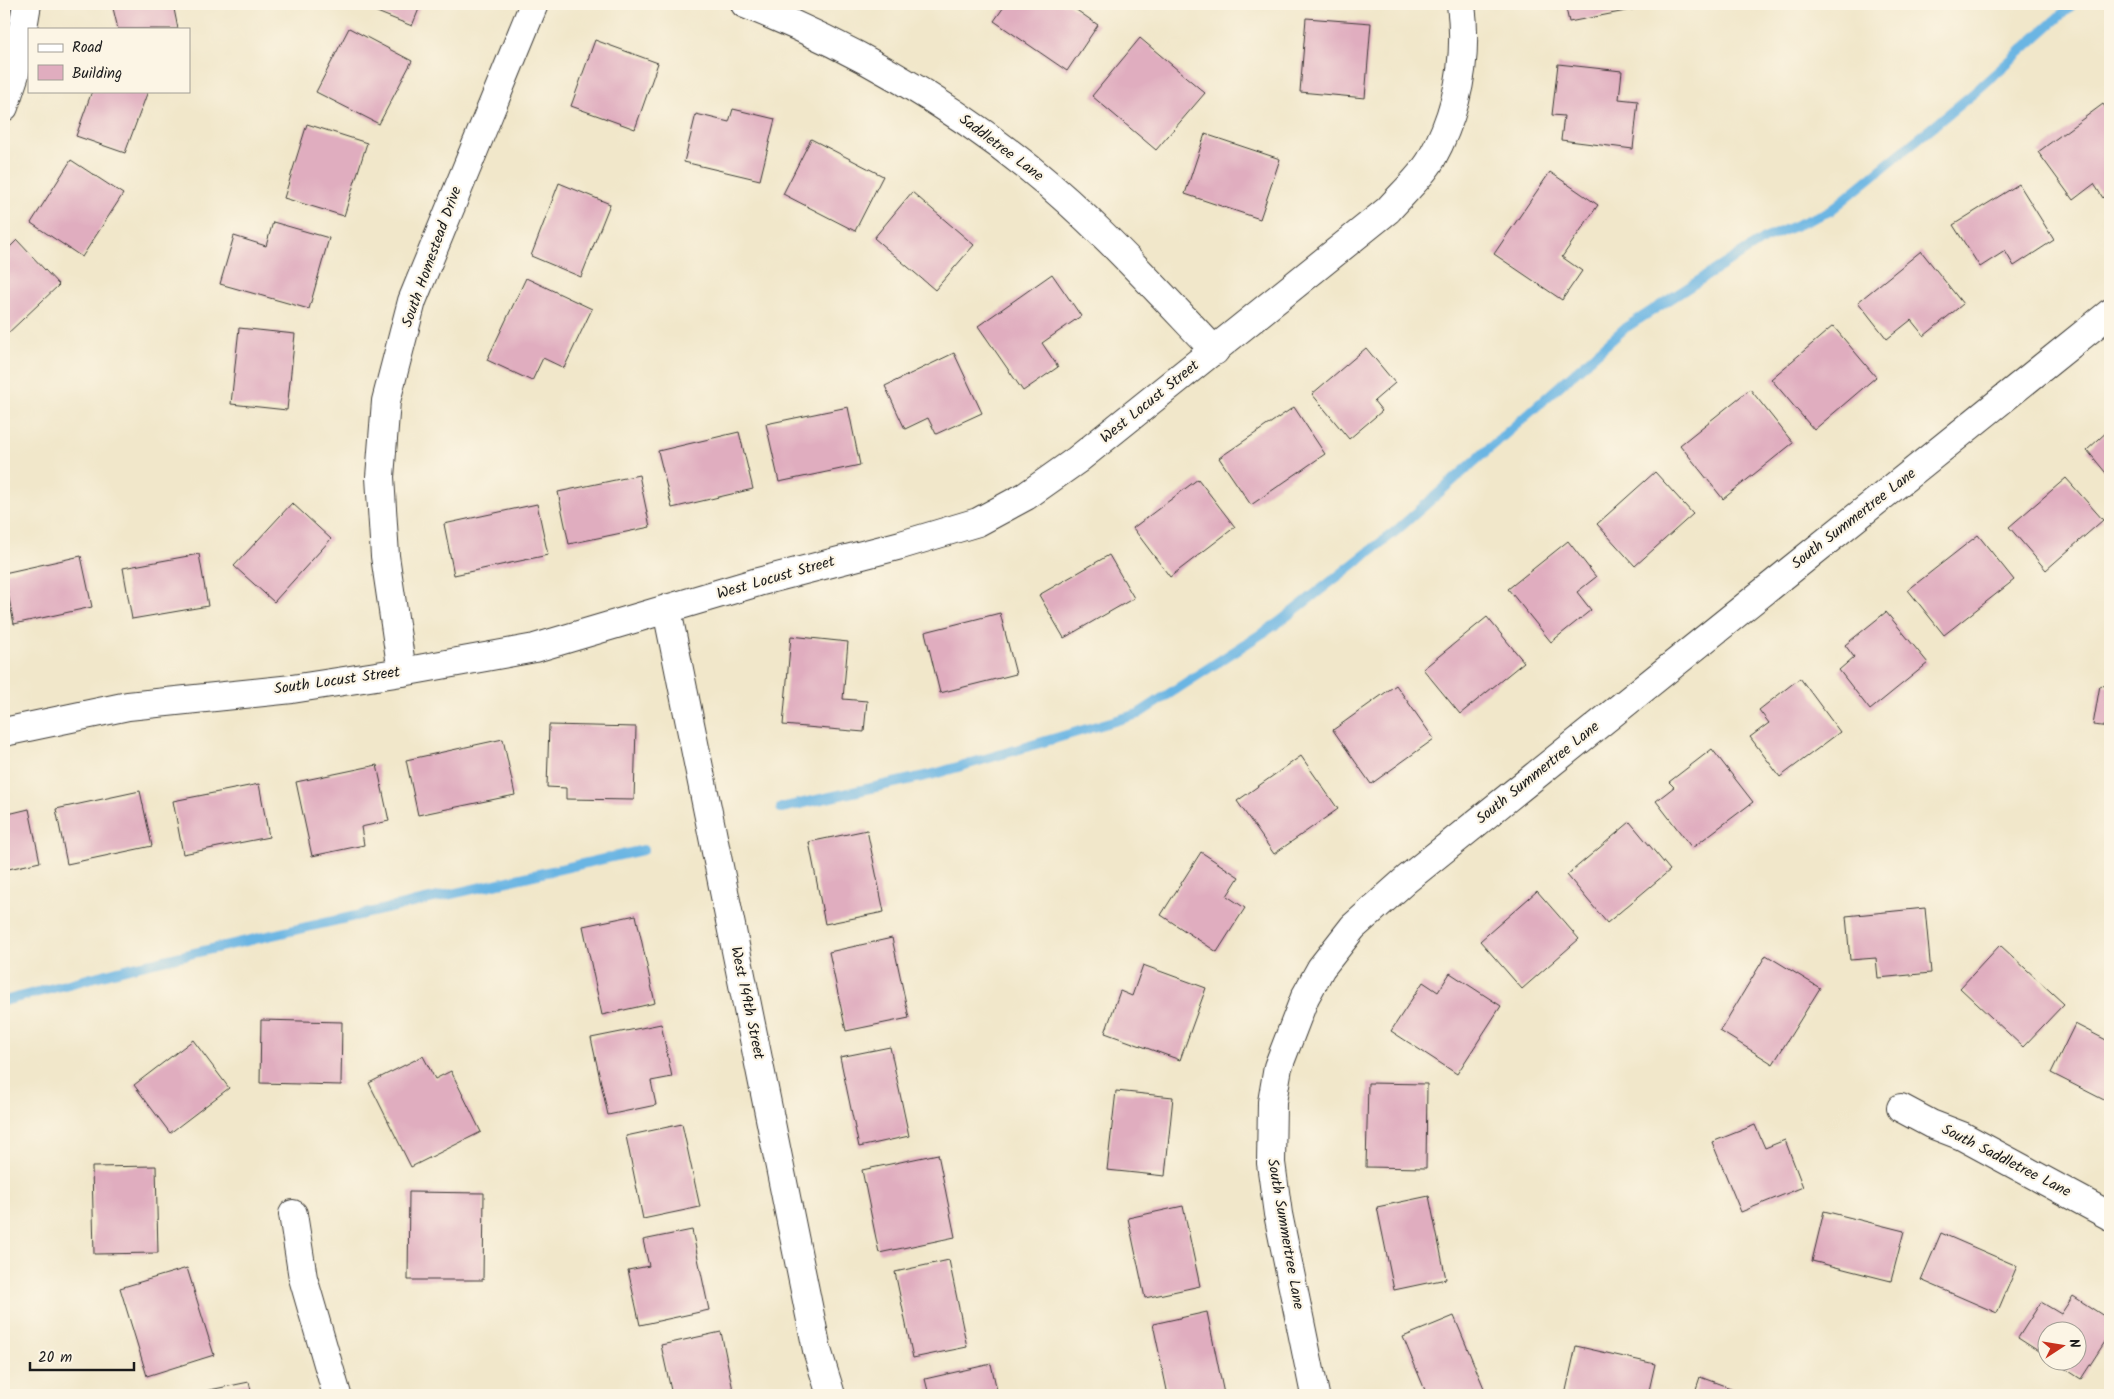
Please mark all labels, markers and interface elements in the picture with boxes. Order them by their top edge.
legend [28,28,190,92]
text: Road [72,36,103,60]
text: Building [72,62,122,86]
street label: Saddletree Lane [954,108,1049,188]
street label: South Homestead Drive [395,183,469,331]
street label: West Locust Street [1095,354,1205,450]
street label: South Summertree Lane [1786,462,1922,576]
street label: West Locust Street [714,550,838,606]
street label: South Locust Street [272,660,402,702]
street label: South Summertree Lane [1471,715,1605,830]
street label: West 149th Street [723,944,771,1062]
street label: South Saddletree Lane [1937,1118,2075,1204]
street label: South Summertree Lane [1260,1157,1310,1312]
north arrow [2036,1322,2086,1372]
text: N [2062,1337,2085,1350]
scale bar [30,1339,134,1371]
text: 20 m [38,1346,72,1370]

